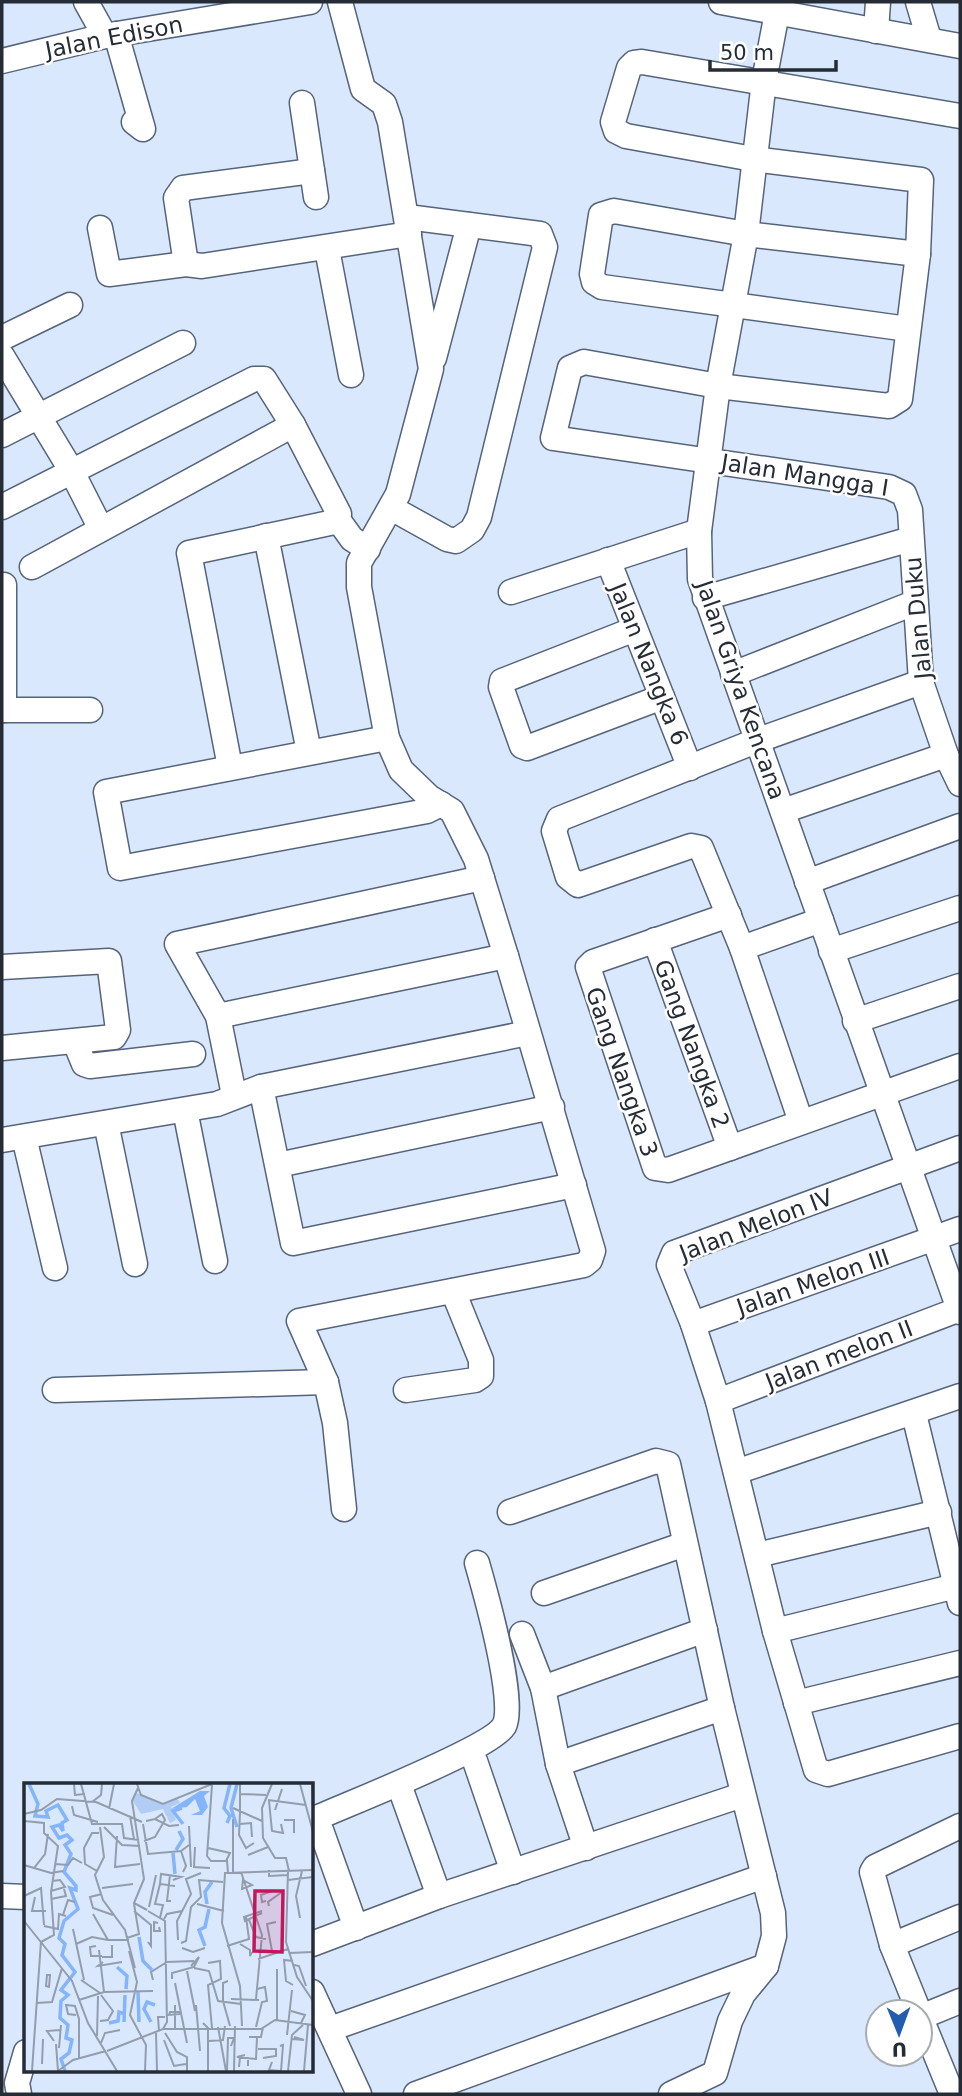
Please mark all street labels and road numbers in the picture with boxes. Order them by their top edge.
street label: Jalan Edison [41,11,185,63]
street label: Jalan Mangga I [717,449,891,501]
street label: Jalan Duku [900,556,936,682]
street label: Jalan Griya Kencana [691,575,791,803]
street label: Jalan Nangka 6 [604,577,693,749]
street label: Gang Nangka 2 [649,956,735,1132]
street label: Gang Nangka 3 [581,984,663,1160]
street label: Jalan Melon IV [674,1184,837,1267]
street label: Jalan Melon III [731,1244,893,1321]
street label: Jalan melon II [760,1315,916,1396]

